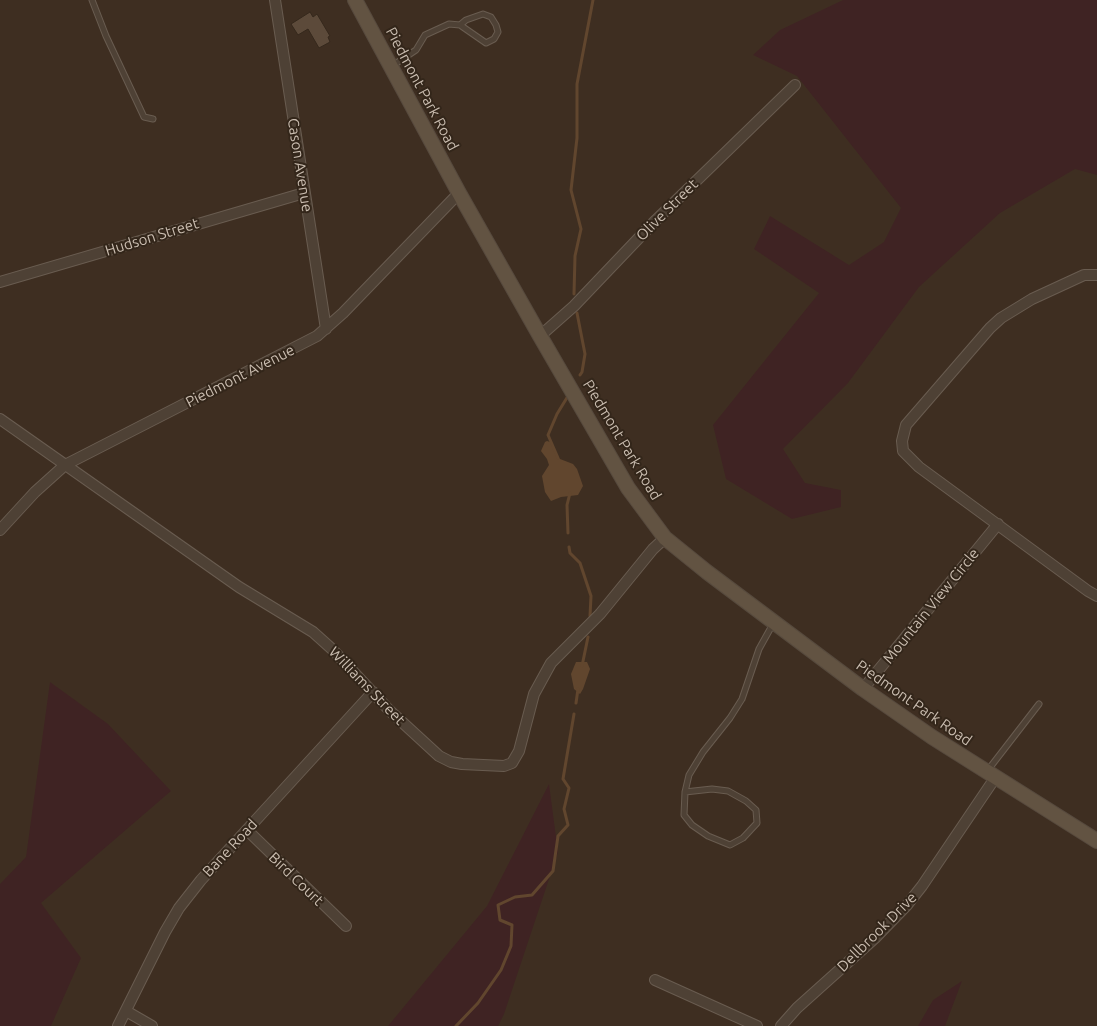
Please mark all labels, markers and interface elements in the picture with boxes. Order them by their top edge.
street label: Piedmont Park Road [382,24,462,154]
street label: Cason Avenue [284,117,316,213]
street label: Olive Street [632,175,702,245]
street label: Hudson Street [103,214,201,260]
street label: Piedmont Avenue [183,341,297,411]
street label: Piedmont Park Road [579,377,665,503]
street label: Mountain View Circle [879,545,983,667]
street label: Williams Street [325,643,409,729]
street label: Piedmont Park Road [853,656,975,750]
street label: Bane Road [199,816,261,880]
street label: Bird Court [265,849,327,909]
street label: Dellbrook Drive [833,888,921,976]

